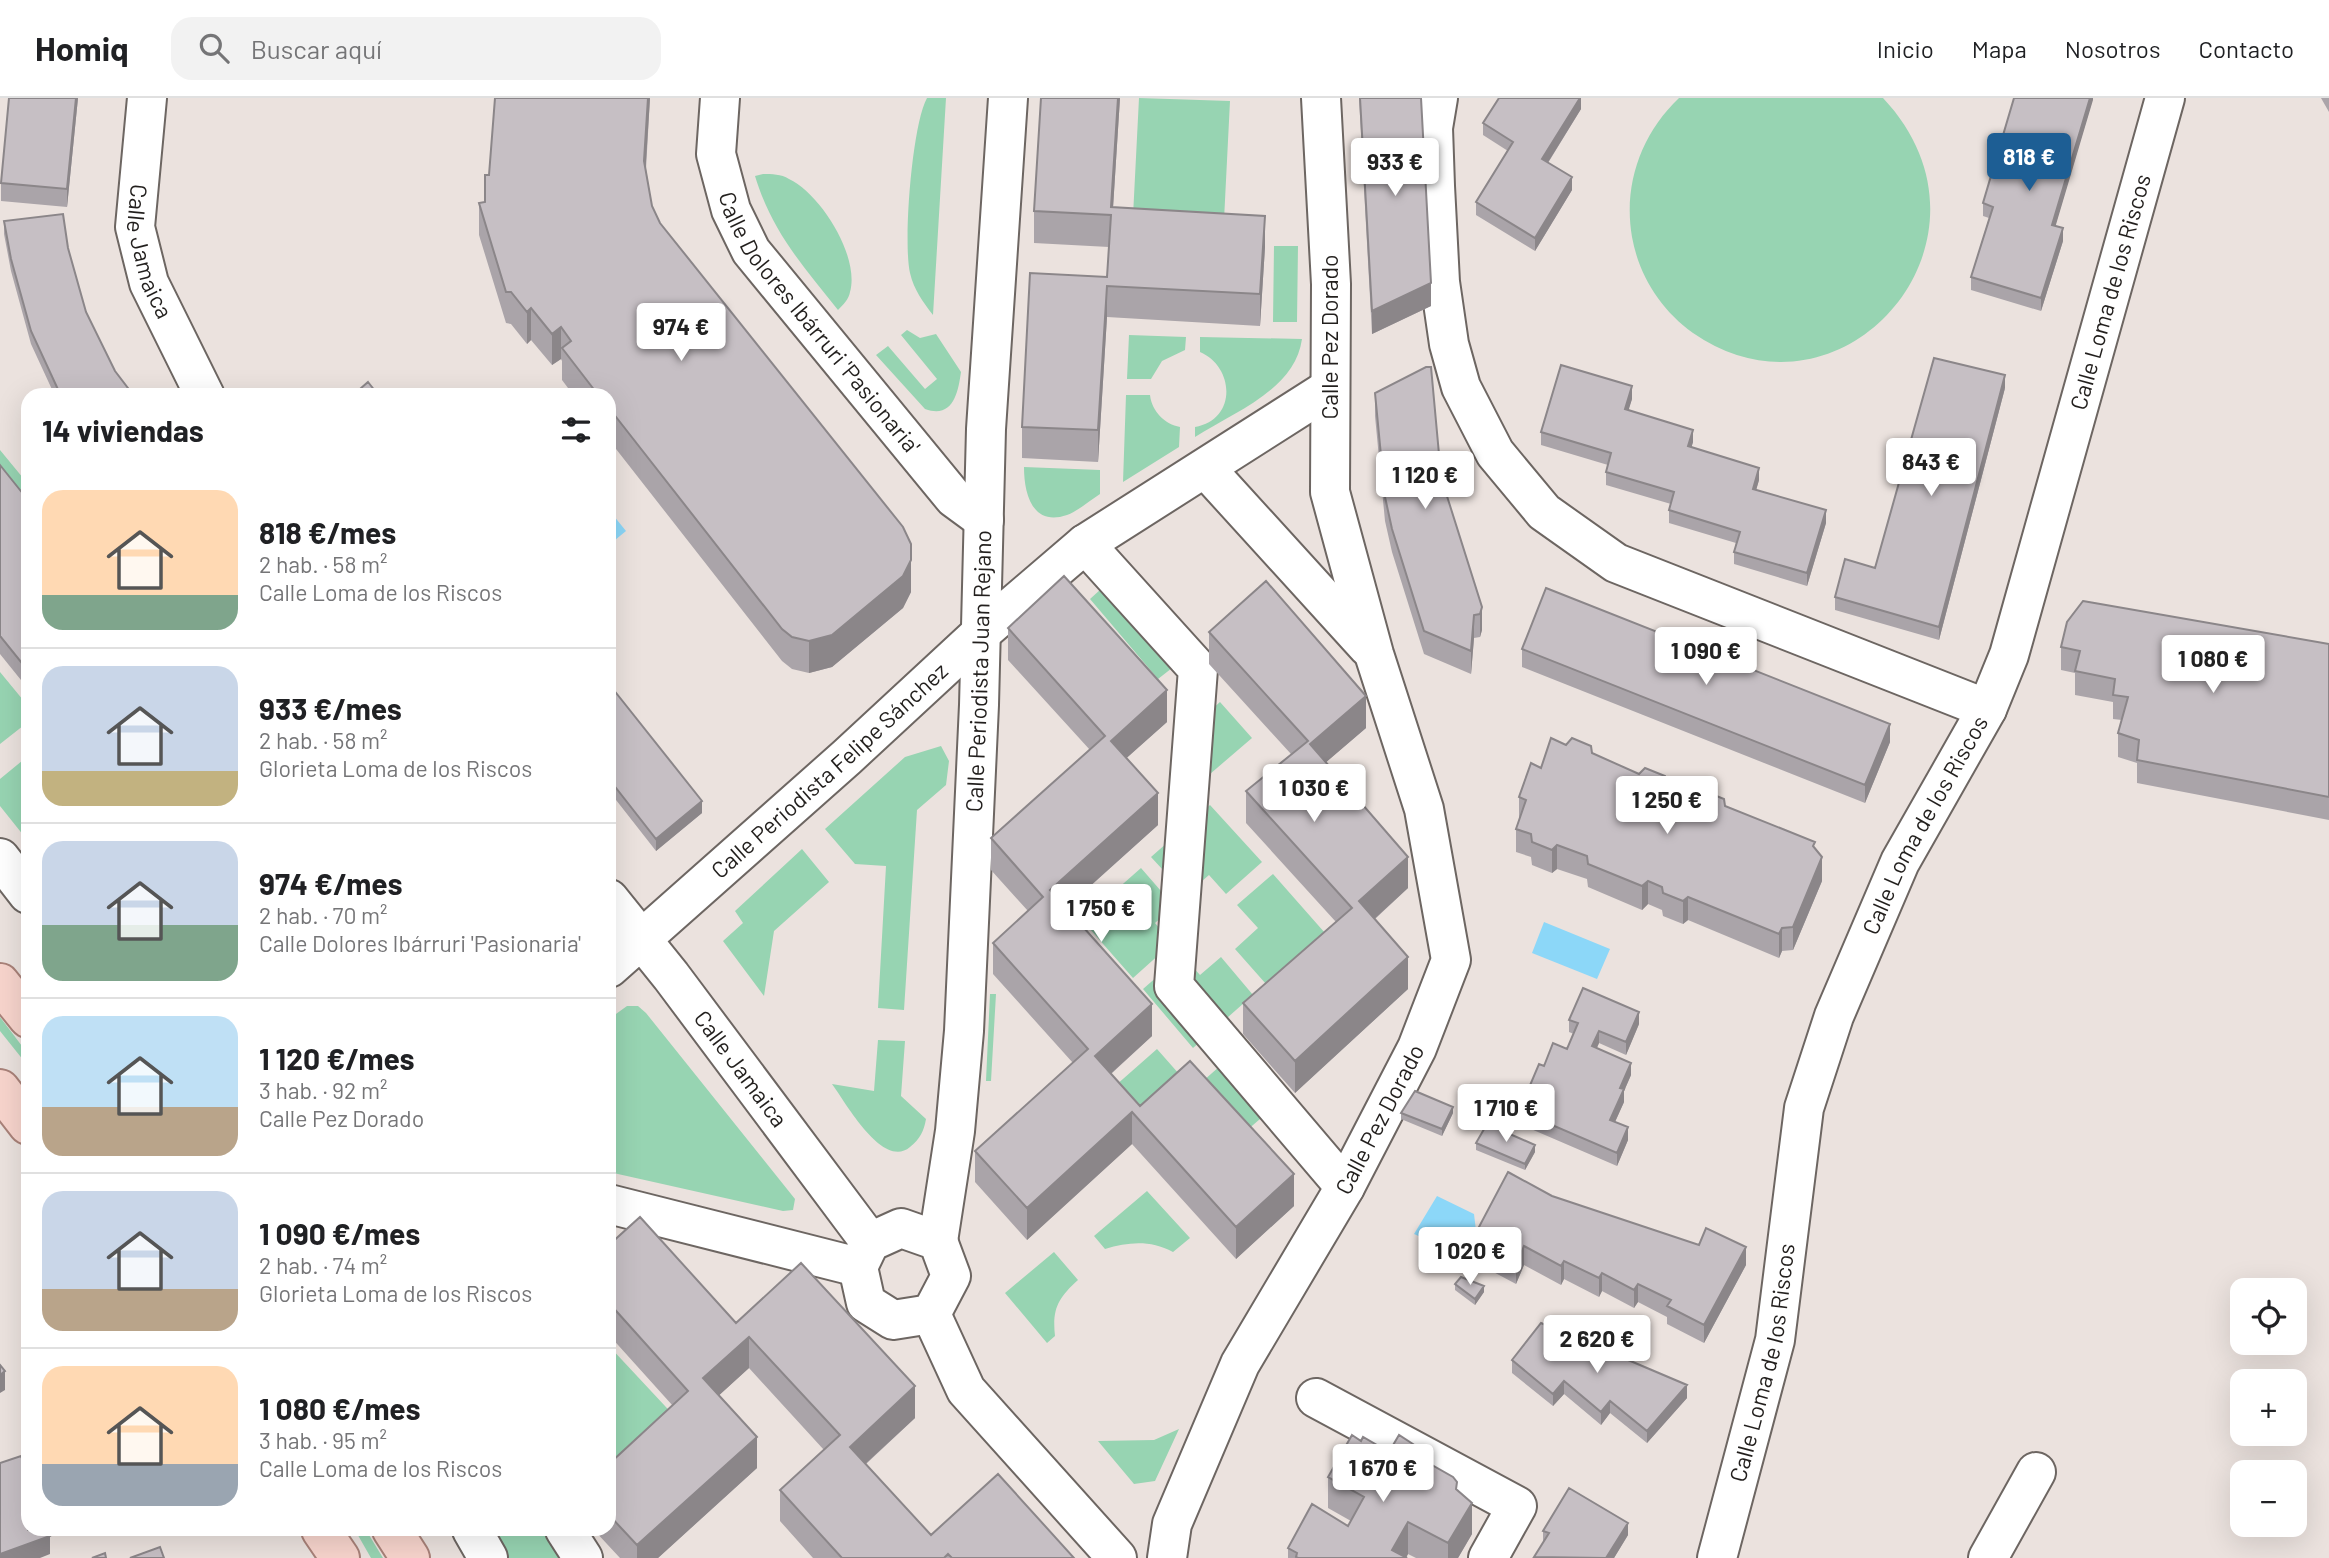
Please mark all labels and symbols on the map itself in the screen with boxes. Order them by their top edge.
pin: 818 € [1980,134,2078,193]
pin: 933 € [1346,139,1444,198]
street label: Calle Loma de los Riscos [2063,171,2156,413]
street label: Calle Jamaica [122,183,179,323]
street label: Calle Dolores Ibárruri 'Pasionaria' [714,188,927,459]
street label: Calle Pez Dorado [1315,254,1343,420]
pin: 974 € [632,303,730,363]
pin: 843 € [1882,438,1980,498]
pin: 1 120 € [1360,452,1490,511]
street label: Calle Periodista Juan Rejano [959,530,996,813]
pin: 1 090 € [1641,628,1771,687]
pin: 1 080 € [2148,636,2278,695]
street label: Calle Periodista Felipe Sánchez [705,656,953,884]
street label: Calle Loma de los Riscos [1856,710,1993,938]
pin: 1 030 € [1249,764,1379,824]
pin: 1 250 € [1602,776,1732,836]
pin: 1 750 € [1036,884,1166,944]
street label: Calle Jamaica [689,1005,794,1132]
street label: Calle Pez Dorado [1329,1039,1430,1199]
pin: 1 710 € [1441,1084,1571,1144]
pin: 1 020 € [1405,1228,1535,1287]
street label: Calle Loma de los Riscos [1723,1242,1800,1485]
pin: 2 620 € [1532,1316,1662,1375]
pin: 1 670 € [1318,1444,1448,1504]

